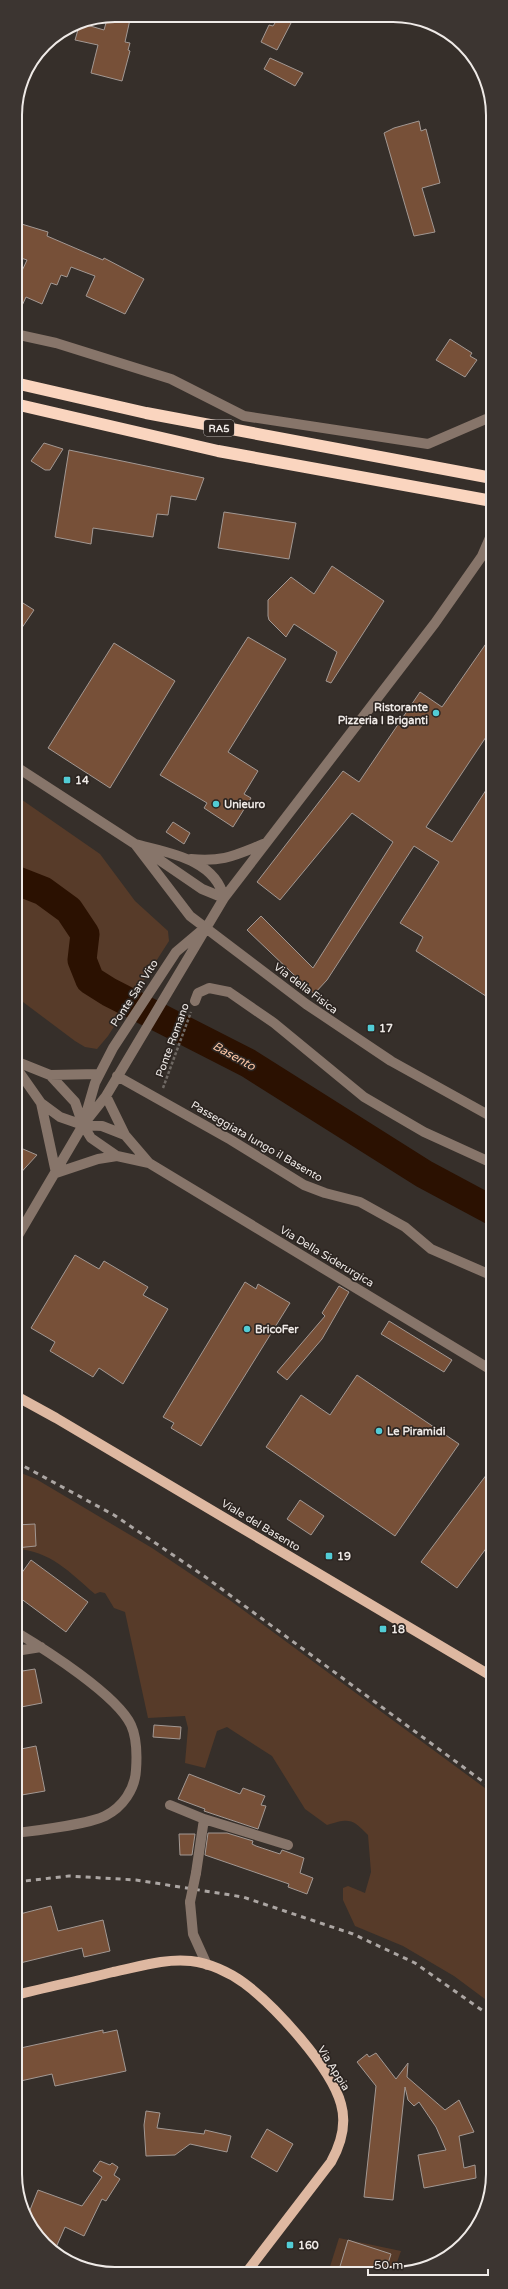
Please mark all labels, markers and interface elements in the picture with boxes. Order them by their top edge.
road number: RA5 [204,420,234,436]
place label: Ristorante Pizzeria I Briganti [338,701,429,728]
marker: Ristorante Pizzeria I Briganti [431,708,441,718]
place label: 14 [75,774,89,787]
marker: 14 [62,775,72,785]
place label: Unieuro [224,798,266,811]
marker: Unieuro [211,799,221,809]
street label: Ponte San Vito [108,957,161,1029]
street label: Via della Fisica [271,960,340,1017]
street label: Ponte Romano [153,1001,192,1079]
place label: 17 [379,1022,393,1035]
marker: 17 [366,1023,376,1033]
water label: Basento [210,1039,258,1074]
street label: Passeggiata lungo il Basento [189,1098,325,1185]
street label: Via Della Siderurgica [277,1223,376,1290]
place label: BricoFer [255,1323,299,1336]
marker: BricoFer [242,1324,252,1334]
place label: Le Piramidi [387,1425,446,1438]
marker: Le Piramidi [374,1426,384,1436]
street label: Viale del Basento [219,1497,303,1554]
place label: 19 [337,1550,351,1563]
marker: 19 [324,1551,334,1561]
place label: 18 [391,1623,405,1636]
marker: 18 [378,1624,388,1634]
street label: Via Appia [315,2044,352,2093]
place label: 160 [298,2239,319,2252]
marker: 160 [285,2240,295,2250]
scale bar [368,2251,488,2277]
text: 50 m [374,2258,403,2272]

